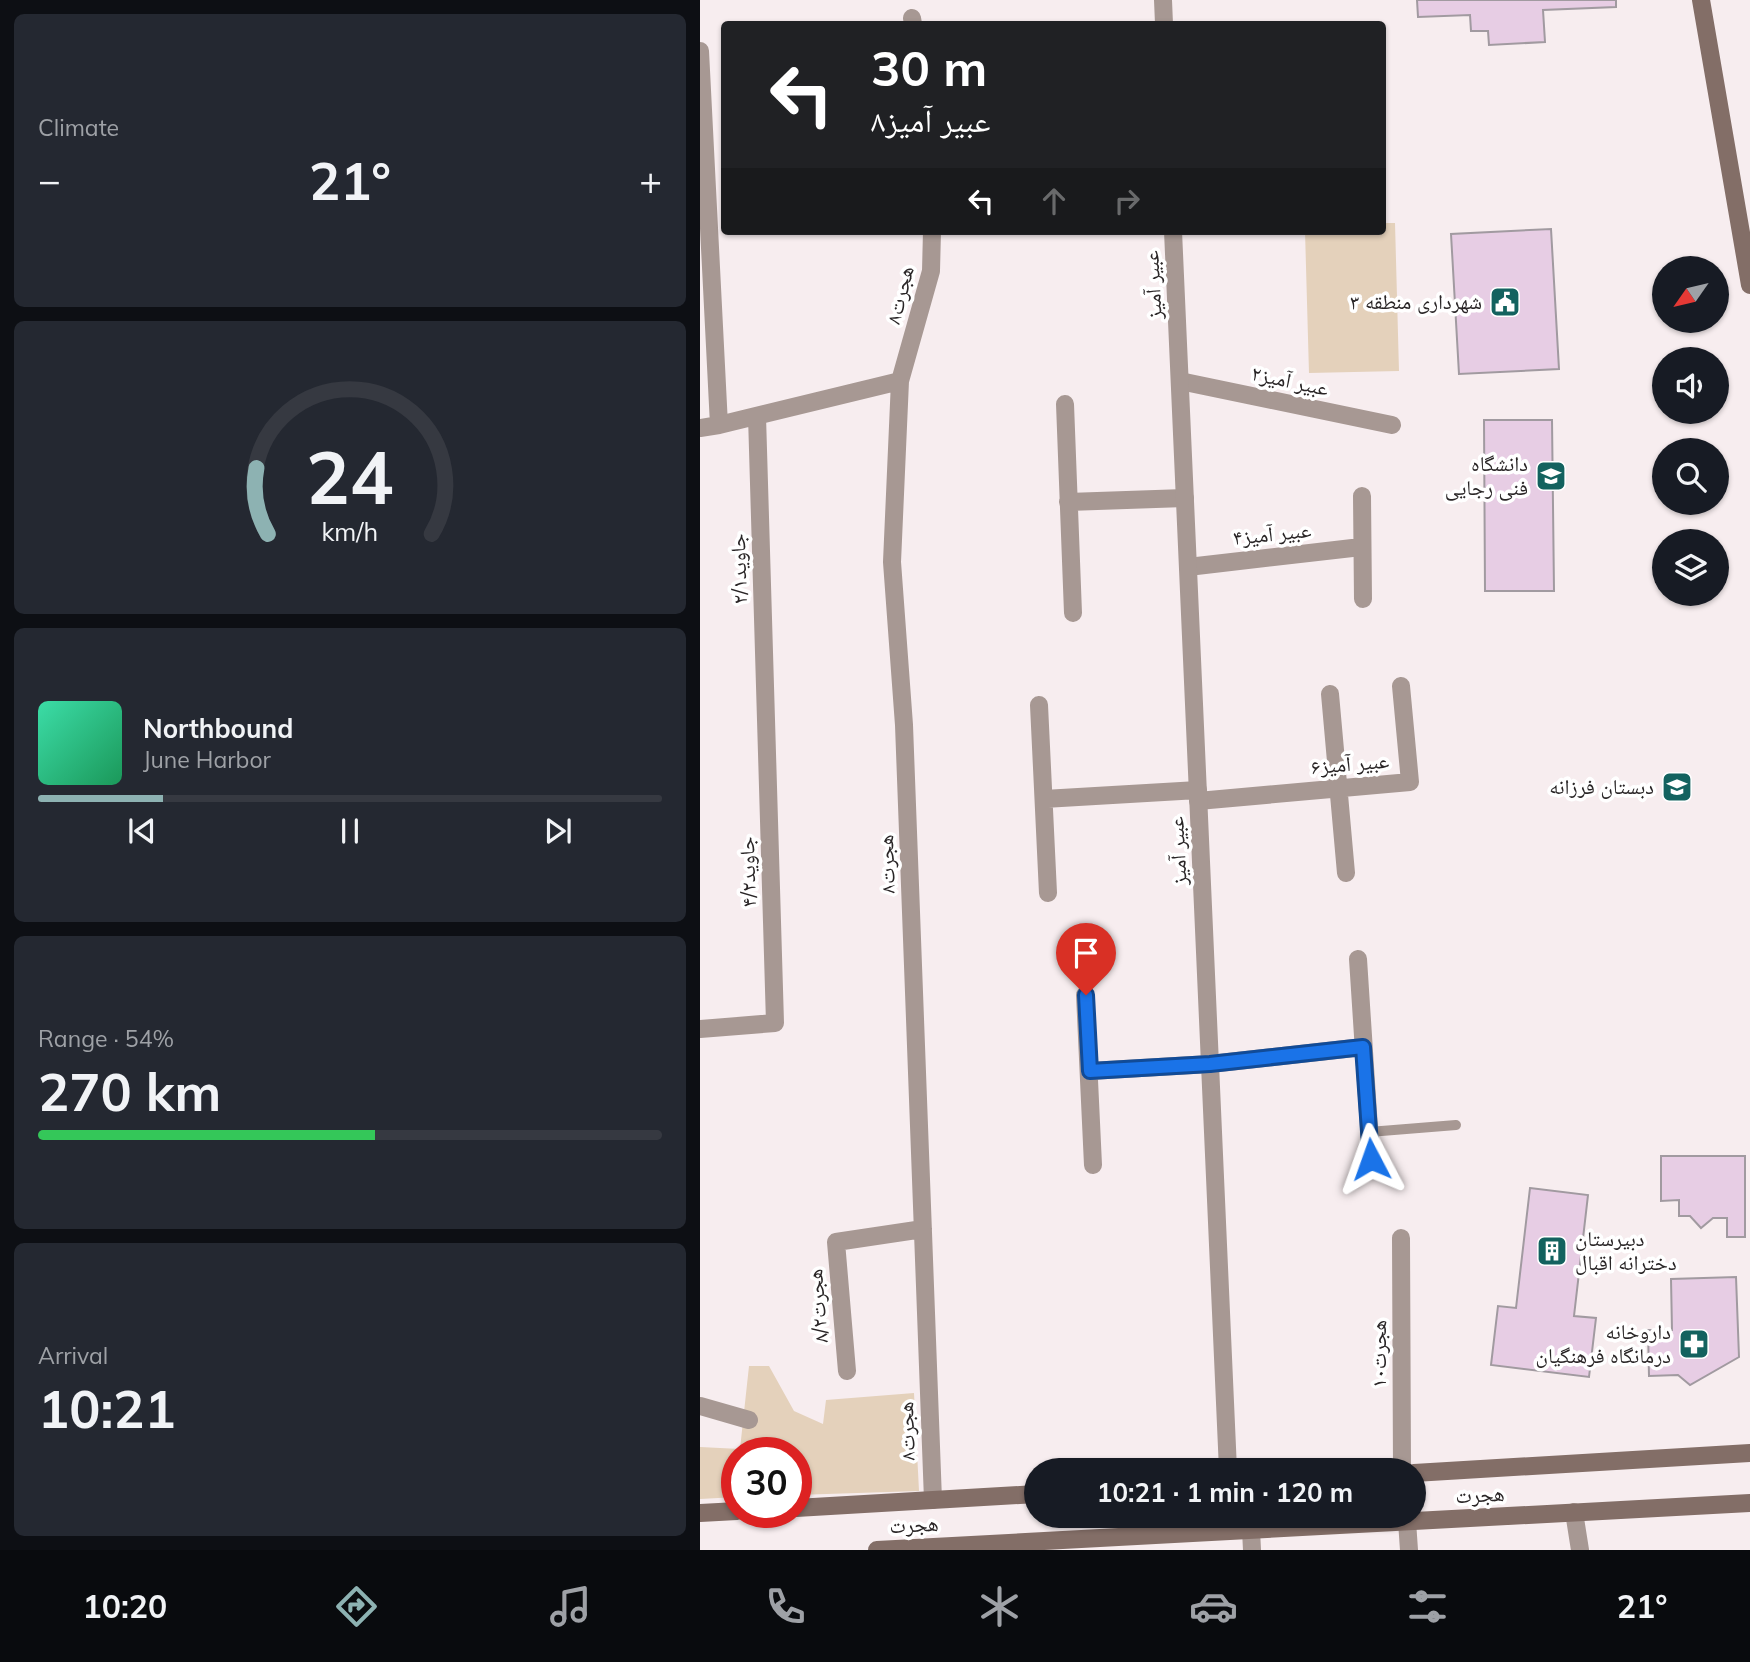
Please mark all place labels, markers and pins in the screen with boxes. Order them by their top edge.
public building icon: شهرداری منطقه ۳ [1488,285,1522,319]
place label: شهرداری منطقه ۳ [1350,288,1482,314]
place label: دانشگاه فنی رجایی [1445,450,1528,501]
school or university icon: دانشگاه فنی رجایی [1534,459,1568,493]
school or university icon: دبستان فرزانه [1660,770,1694,804]
place label: دبستان فرزانه [1549,773,1654,799]
pin [1056,923,1116,995]
place label: دبیرستان دخترانه اقبال [1575,1225,1677,1275]
building icon: دبیرستان دخترانه اقبال [1535,1234,1569,1268]
place label: داروخانه درمانگاه فرهنگیان [1536,1318,1671,1368]
pharmacy icon: داروخانه درمانگاه فرهنگیان [1677,1327,1711,1361]

